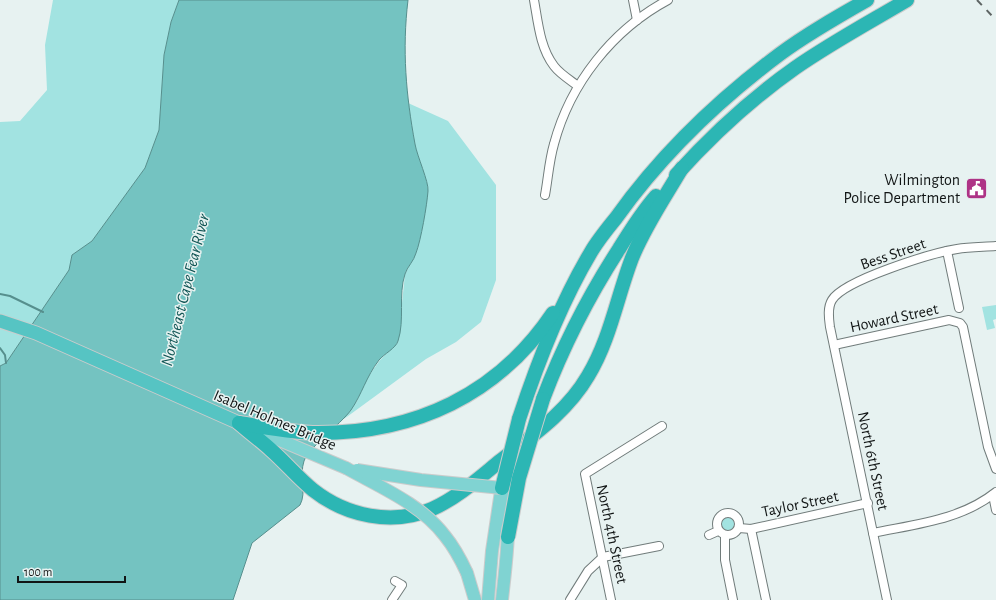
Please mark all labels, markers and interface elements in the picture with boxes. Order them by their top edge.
place label: Wilmington Police Department [844,172,960,206]
public building icon: Wilmington Police Department [963,176,989,202]
water label: Northeast Cape Fear River [158,212,213,368]
street label: Bess Street [858,235,928,273]
street label: Howard Street [848,301,940,335]
street label: Isabel Holmes Bridge [211,387,339,453]
street label: North 6th Street [855,410,891,512]
street label: North 4th Street [594,483,630,585]
street label: Taylor Street [760,488,840,521]
scale bar [18,558,125,584]
text: 100 m [24,566,52,578]

